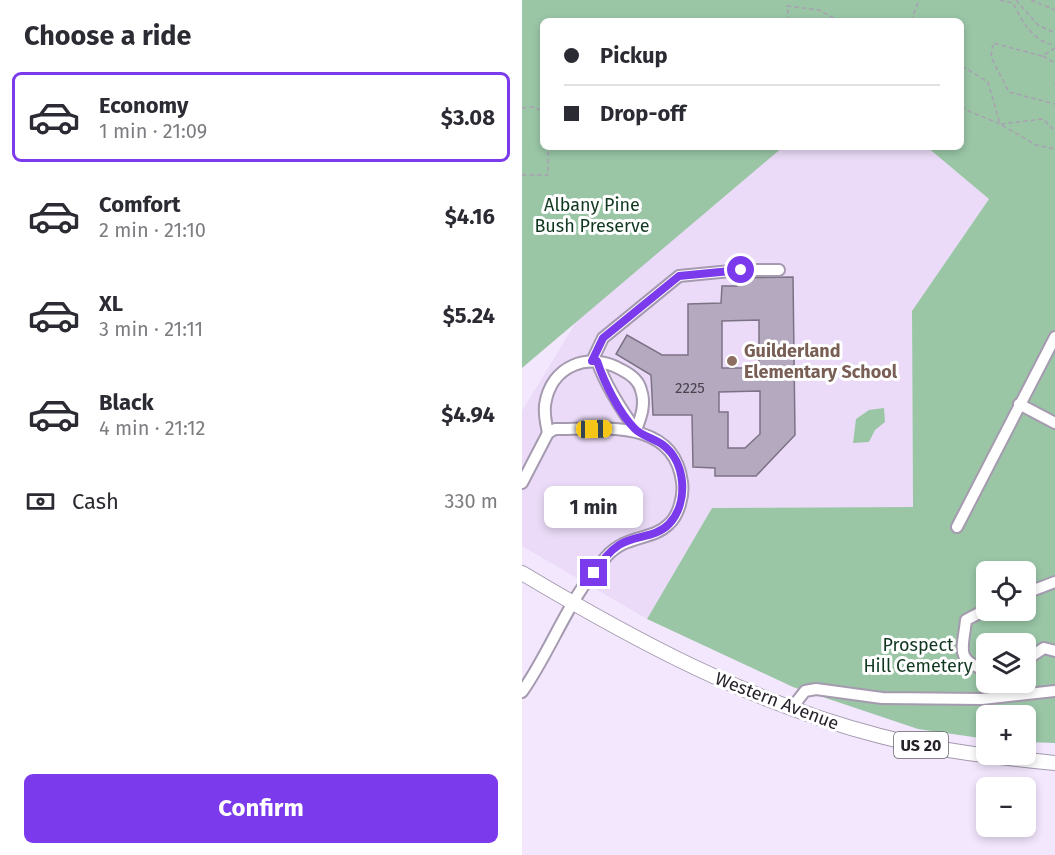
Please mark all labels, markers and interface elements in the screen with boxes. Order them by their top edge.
text: Choose a ride [24,20,191,52]
text: Pickup [600,42,668,69]
icon: car [27,90,81,144]
text: Economy [99,92,188,119]
text: Drop-off [600,100,686,127]
text: $3.08 [441,104,495,131]
text: 1 min · 21:09 [99,119,207,143]
icon: car [27,189,81,243]
text: Comfort [99,191,180,218]
park label: Albany Pine Bush Preserve [534,194,650,237]
text: $4.16 [445,203,495,230]
text: 2 min · 21:10 [99,218,206,242]
route start [727,256,754,283]
icon: car [27,288,81,342]
text: XL [99,290,123,317]
text: $5.24 [443,302,495,329]
text: 3 min · 21:11 [99,317,203,341]
place label: Guilderland Elementary School [744,340,898,383]
marker: Guilderland Elementary School [725,354,739,368]
house number: 2225 [675,379,705,397]
icon: car [27,387,81,441]
text: Black [99,389,154,416]
text: $4.94 [441,401,495,428]
text: 4 min · 21:12 [99,416,205,440]
car [576,420,612,438]
icon: cash [24,485,57,518]
callout: 1 min [544,486,644,528]
text: Cash [72,488,119,515]
text: 330 m [444,489,498,513]
text: 1 min [569,495,618,519]
route end [580,559,607,586]
map controls [976,561,1036,837]
button: locate [976,561,1036,621]
button: layers [976,633,1036,693]
park label: Prospect Hill Cemetery [863,634,973,677]
street label: Western Avenue [712,667,842,735]
button: + [976,705,1036,765]
road number: US 20 [894,732,948,758]
button: Confirm [24,774,498,843]
button: − [976,777,1036,837]

